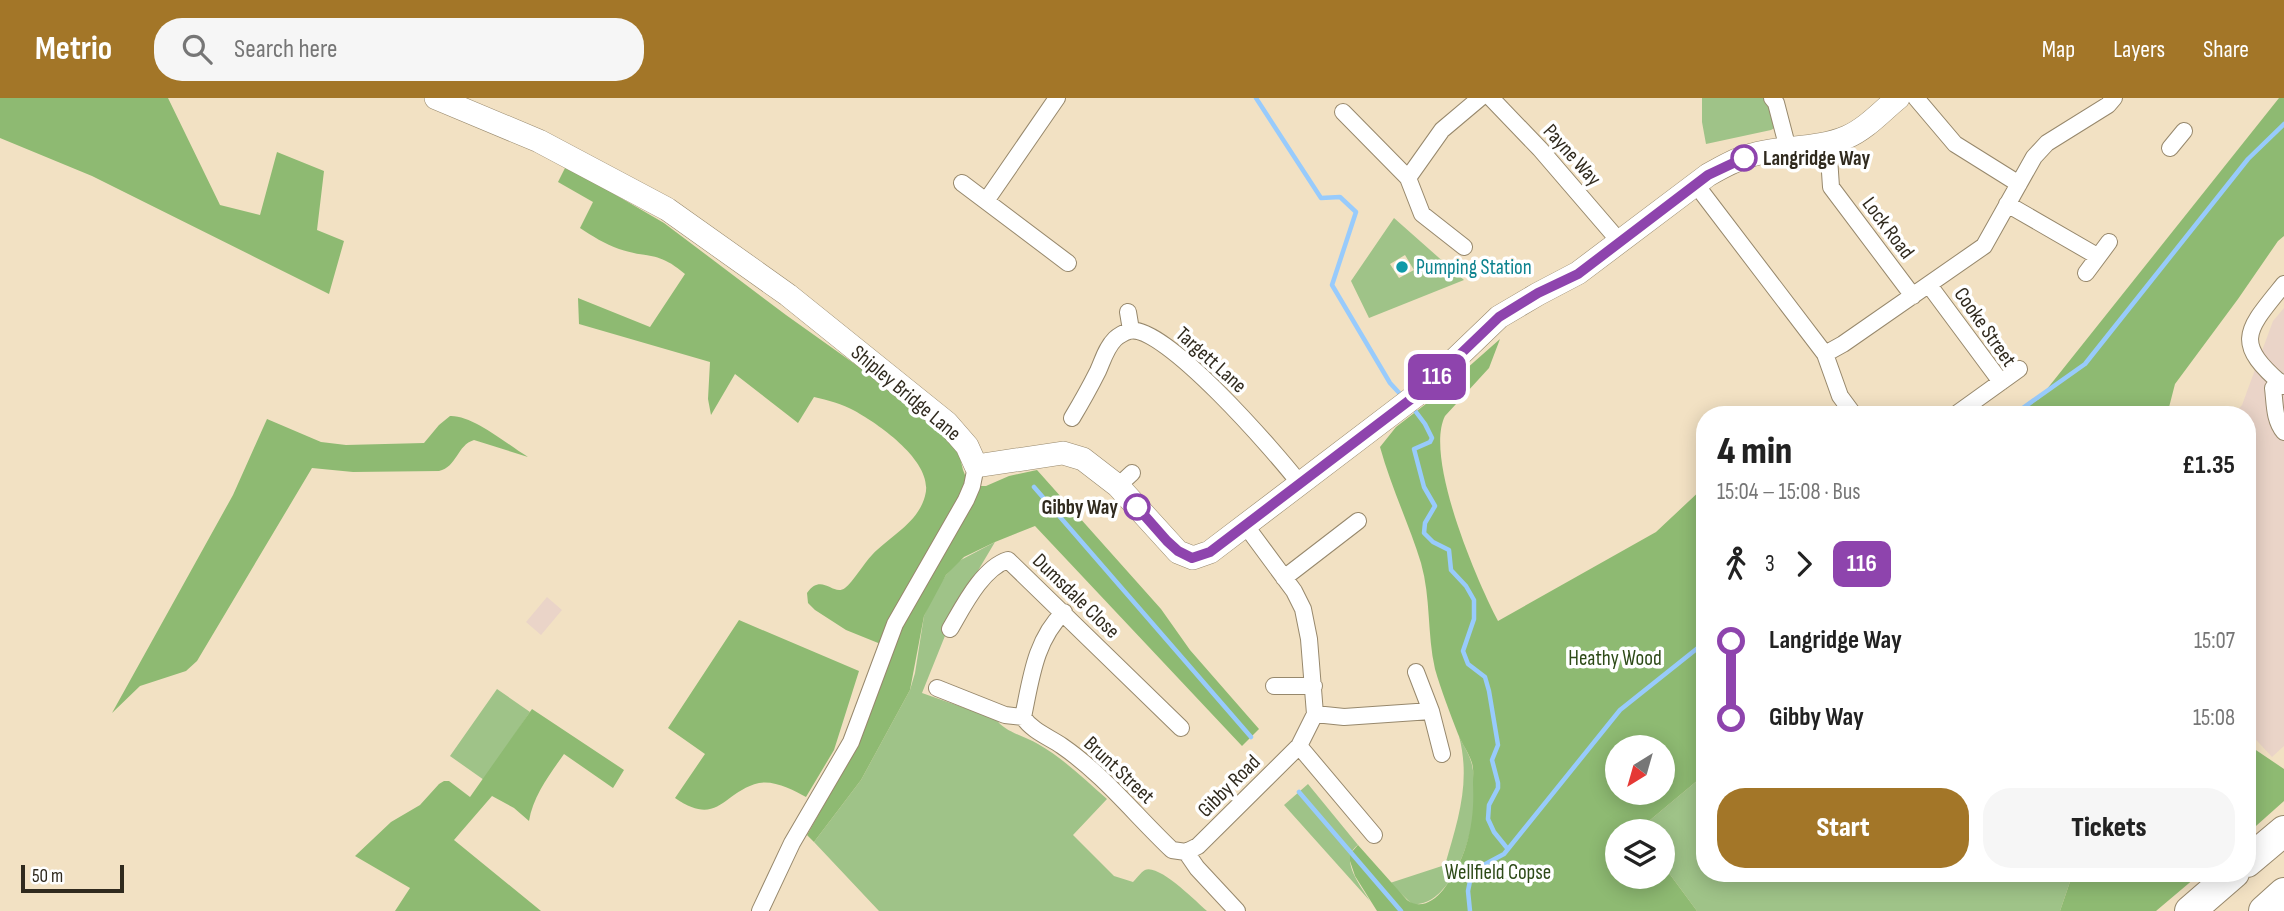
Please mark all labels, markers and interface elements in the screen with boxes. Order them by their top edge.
search box [154,18,644,81]
text: Metrio [35,29,112,69]
icon: search [178,30,216,68]
text: Search here [234,34,337,65]
text: Map [2042,35,2075,64]
text: Layers [2113,35,2165,64]
text: Share [2203,35,2249,64]
street label: Payne Way [1538,119,1606,191]
marker: Langridge Way [1731,145,1757,171]
place label: Langridge Way [1763,146,1871,171]
street label: Lock Road [1857,192,1919,264]
place label: Pumping Station [1416,255,1532,280]
marker: Pumping Station [1394,259,1410,275]
street label: Cooke Street [1949,282,2021,372]
street label: Targett Lane [1170,322,1252,398]
street label: Shipley Bridge Lane [846,340,966,446]
line badge: 116 [1397,354,1477,400]
text: 116 [1422,362,1452,391]
text: 4 min [1717,429,1792,474]
text: £1.35 [2182,450,2235,481]
text: 15:04 – 15:08 · Bus [1717,478,1861,506]
marker: Gibby Way [1124,494,1150,520]
place label: Gibby Way [1041,495,1118,520]
icon: walk [1717,545,1755,583]
icon: forward [1785,545,1823,583]
street label: Dumsdale Close [1027,548,1125,644]
text: 116 [1847,549,1877,578]
text: 3 [1765,550,1775,578]
text: Langridge Way [1769,625,1902,656]
text: 15:07 [2194,627,2235,655]
park label: Heathy Wood [1568,646,1662,671]
text: Gibby Way [1769,702,1864,733]
text: 15:08 [2193,704,2235,732]
street label: Brunt Street [1079,731,1159,809]
north arrow [1605,735,1675,805]
map controls [1605,735,1675,889]
street label: Gibby Road [1193,750,1265,822]
button: Start [1717,788,1969,868]
button: Tickets [1983,788,2235,868]
button: layers [1605,819,1675,889]
park label: Wellfield Copse [1445,860,1551,885]
scale bar [21,862,124,894]
text: 50 m [32,865,63,888]

